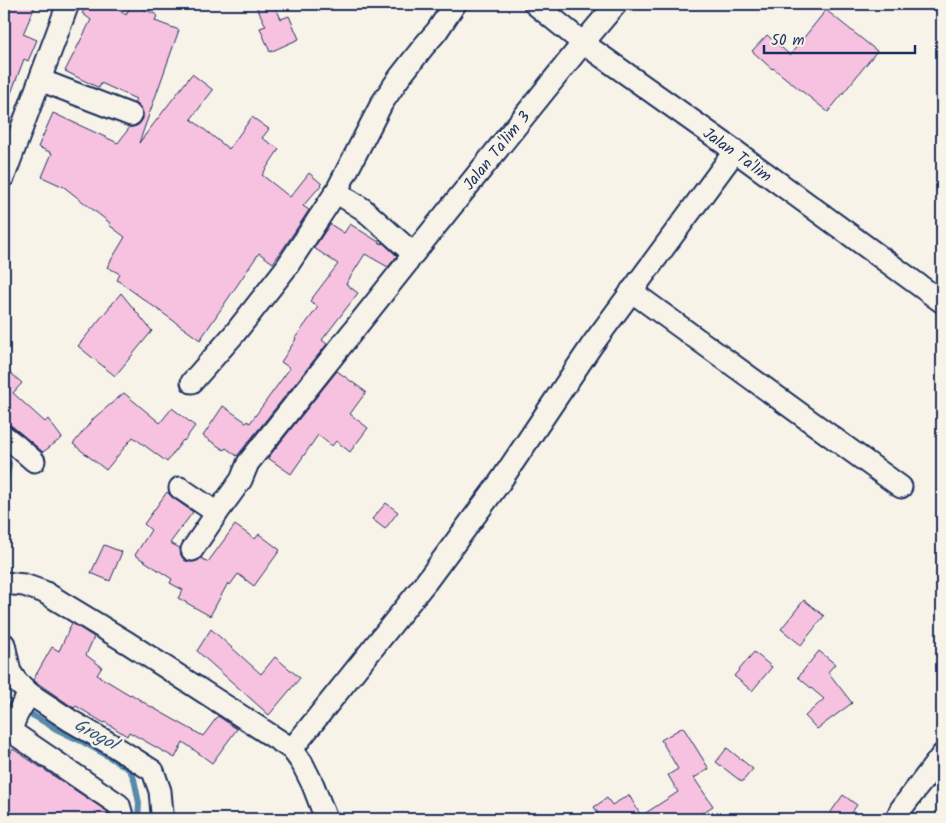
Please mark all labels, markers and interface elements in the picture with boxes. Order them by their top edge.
scale bar [764,22,915,54]
text: 50 m [771,29,805,53]
street label: Jalan Ta'lim 3 [457,106,537,196]
street label: Jalan Ta'lim [697,122,777,189]
water label: Grogol [68,711,126,761]

